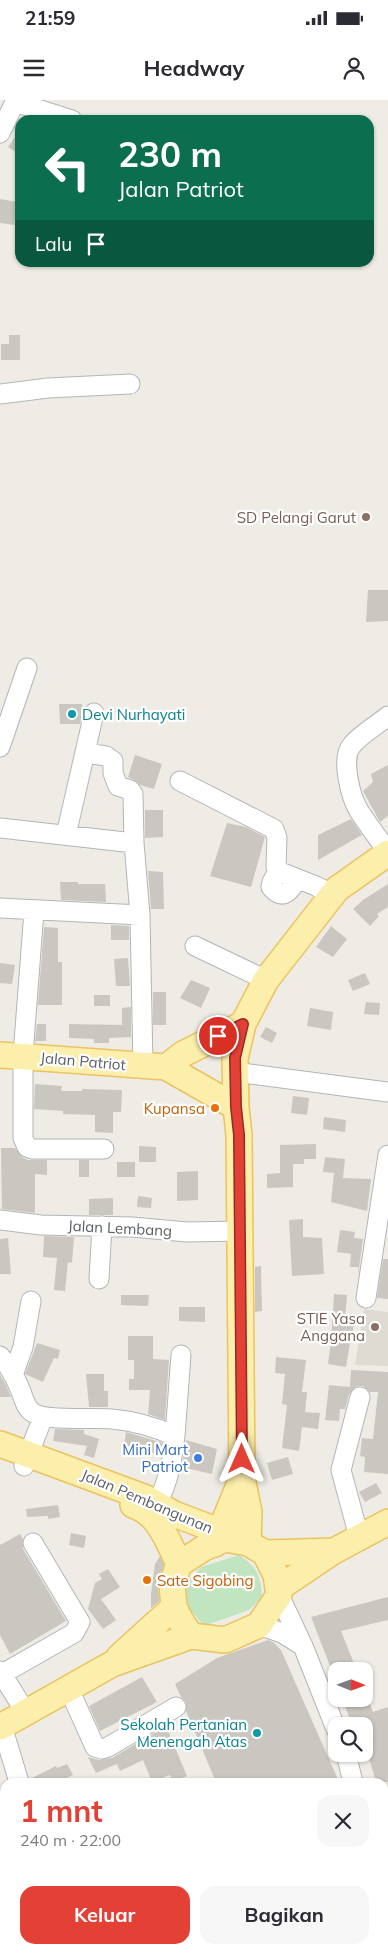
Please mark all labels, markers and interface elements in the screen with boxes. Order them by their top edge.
text: 21:59 [25,6,75,30]
icon: menu [20,54,48,82]
text: Headway [143,54,245,82]
icon: person [340,54,368,82]
text: 230 m [118,132,222,176]
icon: left [35,135,100,200]
text: Jalan Patriot [118,175,244,203]
icon: arrive [82,230,110,258]
text: Lalu [35,232,72,256]
place label: SD Pelangi Garut [237,508,356,527]
marker: SD Pelangi Garut [360,511,372,523]
place label: Devi Nurhayati [82,705,185,724]
marker: Devi Nurhayati [66,708,78,720]
pin [197,1015,239,1057]
icon: arrive [204,1022,232,1050]
street label: Jalan Patriot [40,1048,126,1074]
place label: Kupansa [144,1099,205,1118]
marker: Kupansa [209,1102,221,1114]
street label: Jalan Lembang [67,1216,173,1240]
place label: STIE Yasa Anggana [297,1309,365,1345]
marker: STIE Yasa Anggana [369,1321,381,1333]
position arrow [215,1432,267,1484]
place label: Mini Mart Patriot [122,1440,188,1476]
marker: Mini Mart Patriot [192,1452,204,1464]
street label: Jalan Pembangunan [78,1465,216,1537]
place label: Sate Sigobing [157,1571,254,1590]
marker: Sate Sigobing [141,1574,153,1586]
north arrow [328,1662,372,1708]
map controls [328,1662,373,1762]
place label: Sekolah Pertanian Menengah Atas [120,1715,247,1751]
button: search [328,1717,373,1762]
marker: Sekolah Pertanian Menengah Atas [251,1727,263,1739]
text: 1 mnt [20,1792,103,1830]
button: close [317,1795,369,1847]
text: 240 m · 22:00 [20,1830,121,1850]
button: Keluar [20,1886,190,1944]
button: Bagikan [200,1886,369,1944]

